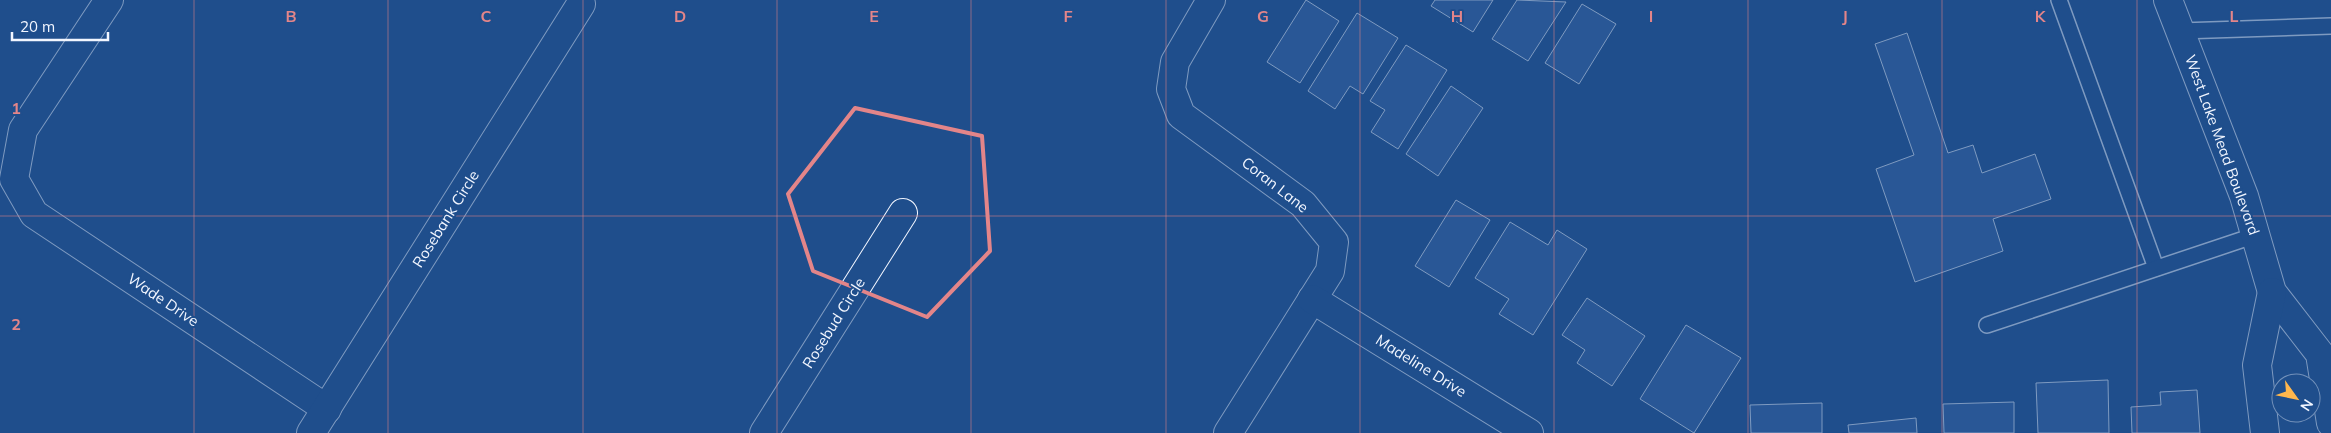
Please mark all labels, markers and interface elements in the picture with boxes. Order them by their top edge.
text: B [285,6,297,26]
text: C [481,6,492,26]
text: D [674,6,686,26]
text: E [869,6,879,26]
text: F [1063,6,1073,26]
text: G [1257,6,1269,26]
text: H [1451,6,1463,26]
text: I [1649,6,1653,26]
text: J [1842,6,1848,26]
text: K [2035,6,2047,26]
text: L [2230,6,2239,26]
scale bar [12,10,109,42]
text: 20 m [20,17,55,36]
street label: West Lake Mead Boulevard [2181,52,2264,238]
text: 1 [11,98,21,118]
street label: Coran Lane [1238,153,1312,217]
street label: Rosebank Circle [408,167,483,271]
street label: Wade Drive [124,269,203,330]
street label: Rosebud Circle [798,274,869,372]
text: 2 [11,314,21,334]
street label: Madeline Drive [1372,330,1470,401]
north arrow [2271,373,2321,423]
text: N [2296,396,2317,414]

